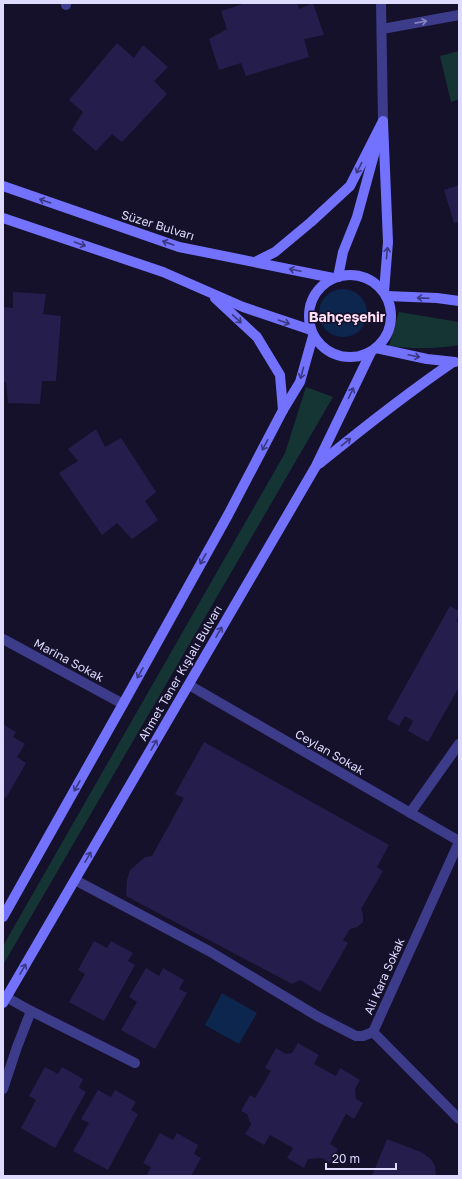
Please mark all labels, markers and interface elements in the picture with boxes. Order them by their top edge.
one-way arrow [414,18,427,26]
one-way arrow [355,162,362,174]
one-way arrow [39,197,52,204]
street label: Süzer Bulvarı [120,207,196,243]
one-way arrow [162,239,174,247]
one-way arrow [73,241,86,248]
one-way arrow [383,247,391,260]
one-way arrow [289,266,302,274]
one-way arrow [417,294,430,302]
district label: Bahçeşehir [309,308,386,325]
one-way arrow [232,315,242,324]
one-way arrow [278,319,291,326]
one-way arrow [408,353,421,361]
one-way arrow [298,367,306,380]
one-way arrow [348,388,355,400]
one-way arrow [341,437,352,446]
one-way arrow [261,439,268,451]
one-way arrow [199,553,207,565]
street label: Ahmet Taner Kışlalı Bulvarı [135,602,225,744]
one-way arrow [216,626,224,638]
street label: Marina Sokak [31,635,107,685]
one-way arrow [136,667,144,679]
street label: Ceylan Sokak [293,726,368,778]
one-way arrow [150,739,158,751]
one-way arrow [72,780,80,792]
one-way arrow [85,851,93,863]
street label: Ali Kara Sokak [360,935,408,1017]
one-way arrow [19,963,27,975]
scale bar [326,1145,396,1171]
text: 20 m [332,1151,360,1166]

